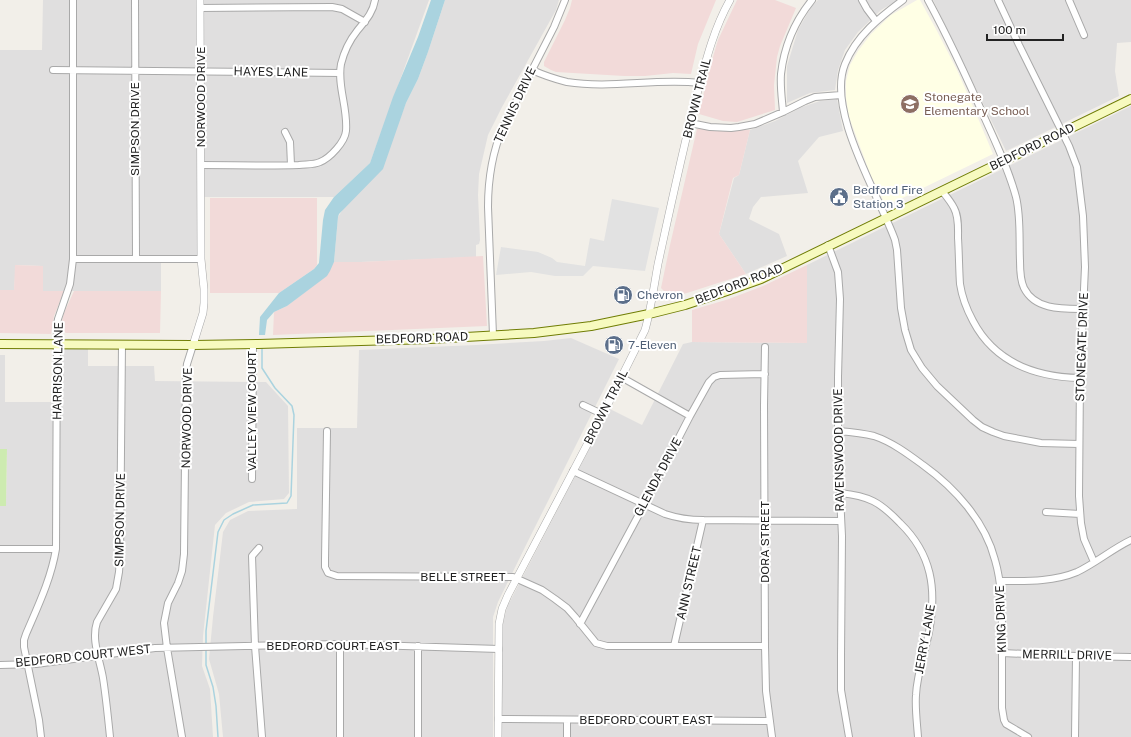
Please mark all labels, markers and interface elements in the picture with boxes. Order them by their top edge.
scale bar [987,16,1063,42]
text: 100 m [993,23,1026,37]
street label: NORWOOD DRIVE [194,46,208,148]
street label: BROWN TRAIL [680,56,714,140]
street label: HAYES LANE [234,64,308,80]
street label: TENNIS DRIVE [491,65,539,145]
street label: SIMPSON DRIVE [128,82,142,176]
place label: Stonegate Elementary School [924,90,1030,118]
school or university icon: Stonegate Elementary School [899,93,921,115]
street label: BEDFORD ROAD [987,120,1077,174]
place label: Bedford Fire Station 3 [853,183,923,211]
public building icon: Bedford Fire Station 3 [828,186,850,208]
street label: BEDFORD ROAD [693,261,785,307]
fuel station icon: Chevron [612,284,634,306]
place label: Chevron [637,288,683,302]
street label: STONEGATE DRIVE [1073,292,1091,402]
street label: HARRISON LANE [50,322,66,420]
street label: BEDFORD ROAD [376,329,468,347]
fuel station icon: 7-Eleven [603,334,625,356]
place label: 7-Eleven [628,338,677,352]
street label: VALLEY VIEW COURT [245,351,259,471]
street label: NORWOOD DRIVE [179,367,195,469]
street label: BROWN TRAIL [581,367,631,447]
street label: RAVENSWOOD DRIVE [831,388,847,512]
street label: GLENDA DRIVE [631,435,685,519]
street label: SIMPSON DRIVE [112,473,128,567]
street label: DORA STREET [758,501,772,583]
street label: ANN STREET [674,545,704,621]
street label: BELLE STREET [420,570,506,584]
street label: KING DRIVE [993,585,1009,653]
street label: JERRY LANE [912,603,938,675]
street label: BEDFORD COURT EAST [266,639,400,653]
street label: BEDFORD COURT WEST [15,642,151,670]
street label: MERRILL DRIVE [1022,647,1112,663]
street label: BEDFORD COURT EAST [579,713,713,727]

